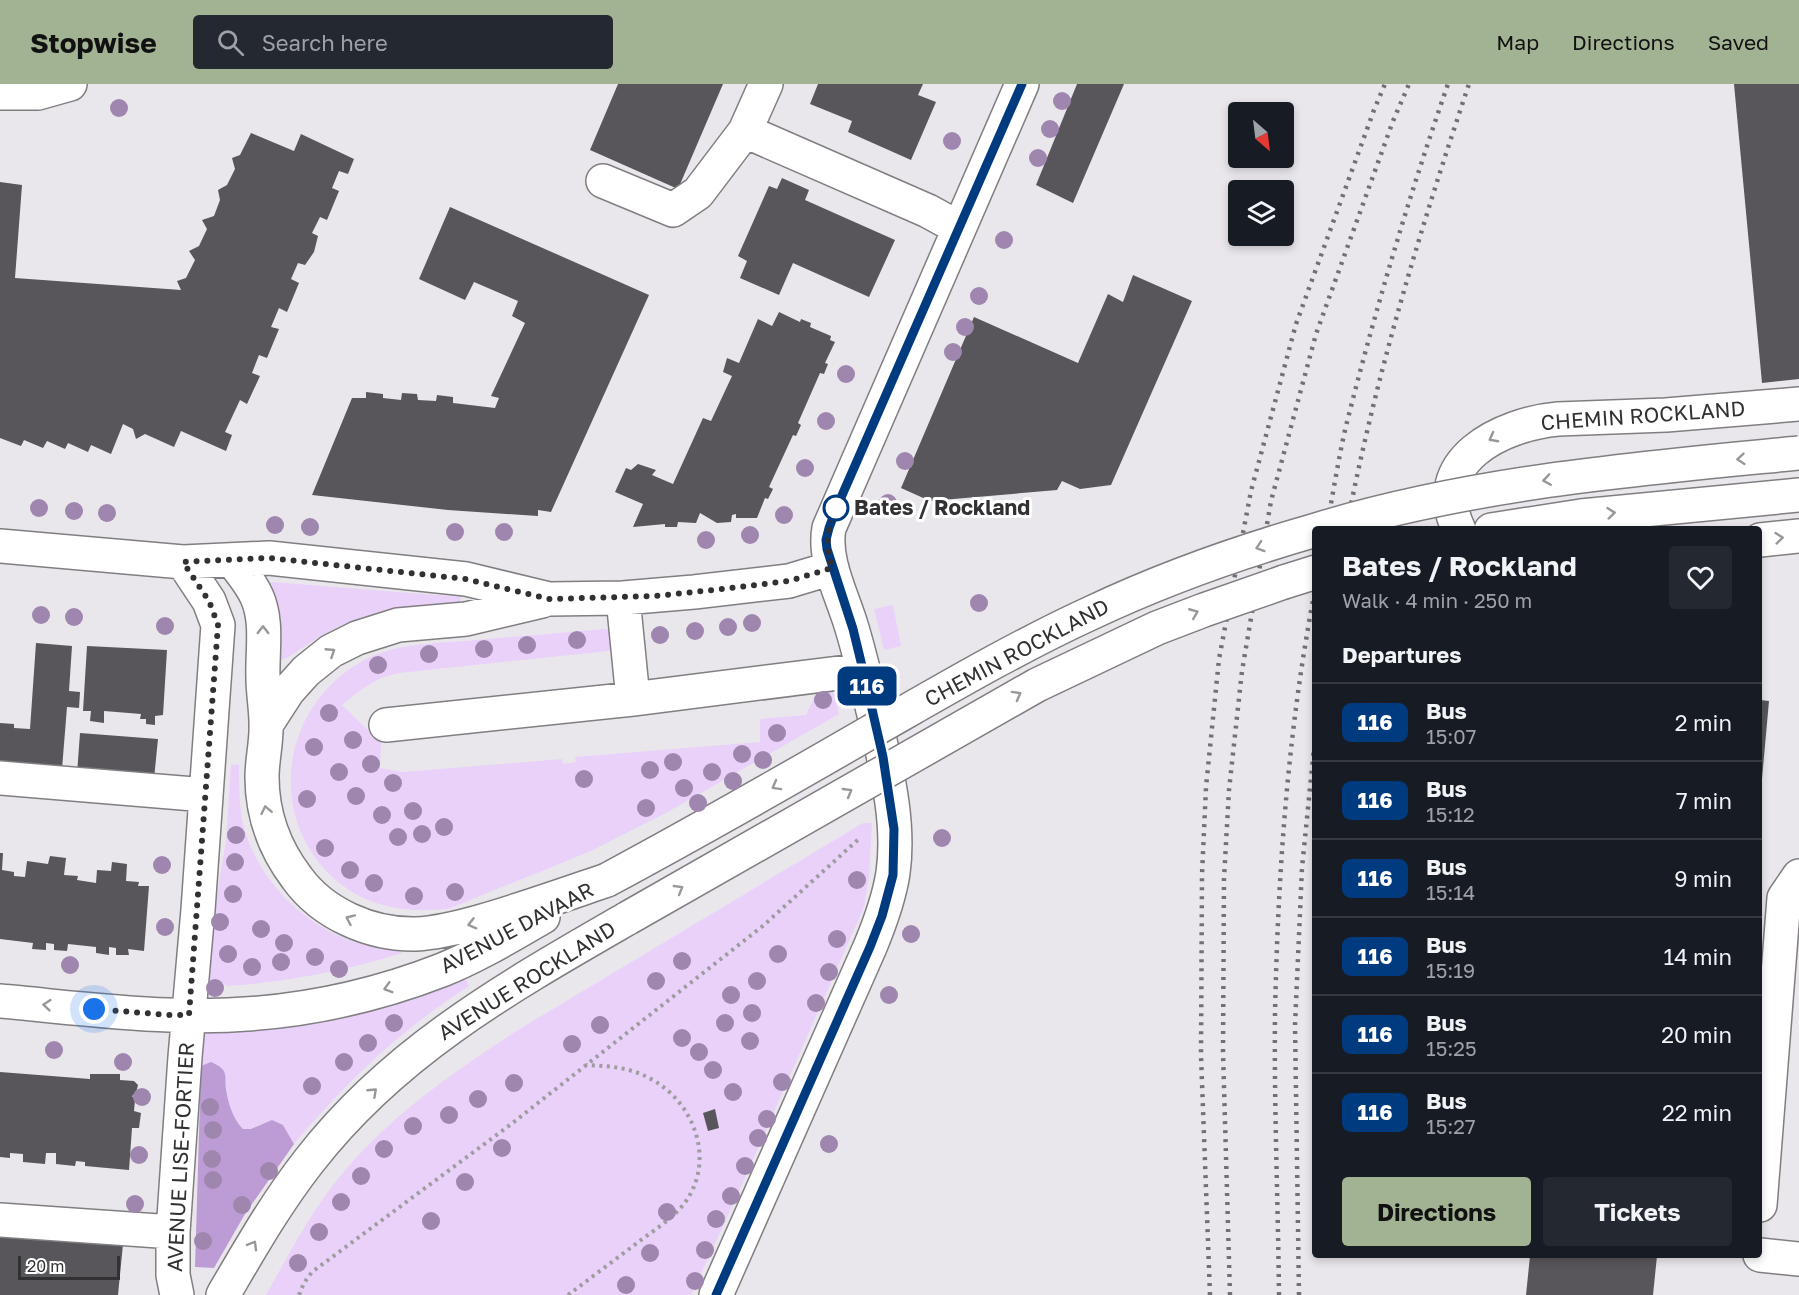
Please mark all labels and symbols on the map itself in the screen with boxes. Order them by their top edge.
north arrow [1228,102,1294,168]
street label: CHEMIN ROCKLAND [1540,395,1746,435]
one-way arrow [1488,431,1499,442]
one-way arrow [1736,452,1745,465]
one-way arrow [1542,473,1552,485]
place label: Bates / Rockland [854,494,1030,520]
marker: Bates / Rockland [823,495,849,521]
one-way arrow [1607,507,1616,520]
one-way arrow [1775,532,1784,545]
one-way arrow [1255,539,1265,552]
street label: CHEMIN ROCKLAND [920,593,1113,712]
one-way arrow [1188,608,1199,620]
one-way arrow [257,625,269,634]
one-way arrow [324,648,335,659]
line badge: 116 [832,666,902,706]
one-way arrow [1011,691,1022,703]
one-way arrow [772,779,782,790]
one-way arrow [842,788,852,800]
one-way arrow [260,806,273,816]
street label: AVENUE DAVAAR [435,876,598,978]
one-way arrow [673,885,683,896]
one-way arrow [345,915,356,927]
street label: AVENUE ROCKLAND [433,915,620,1045]
one-way arrow [467,917,477,929]
one-way arrow [383,981,394,993]
your location [79,994,109,1024]
one-way arrow [43,999,52,1012]
street label: AVENUE LISE-FORTIER [161,1041,199,1272]
one-way arrow [366,1088,377,1099]
one-way arrow [246,1241,257,1251]
scale bar [18,1253,120,1280]

